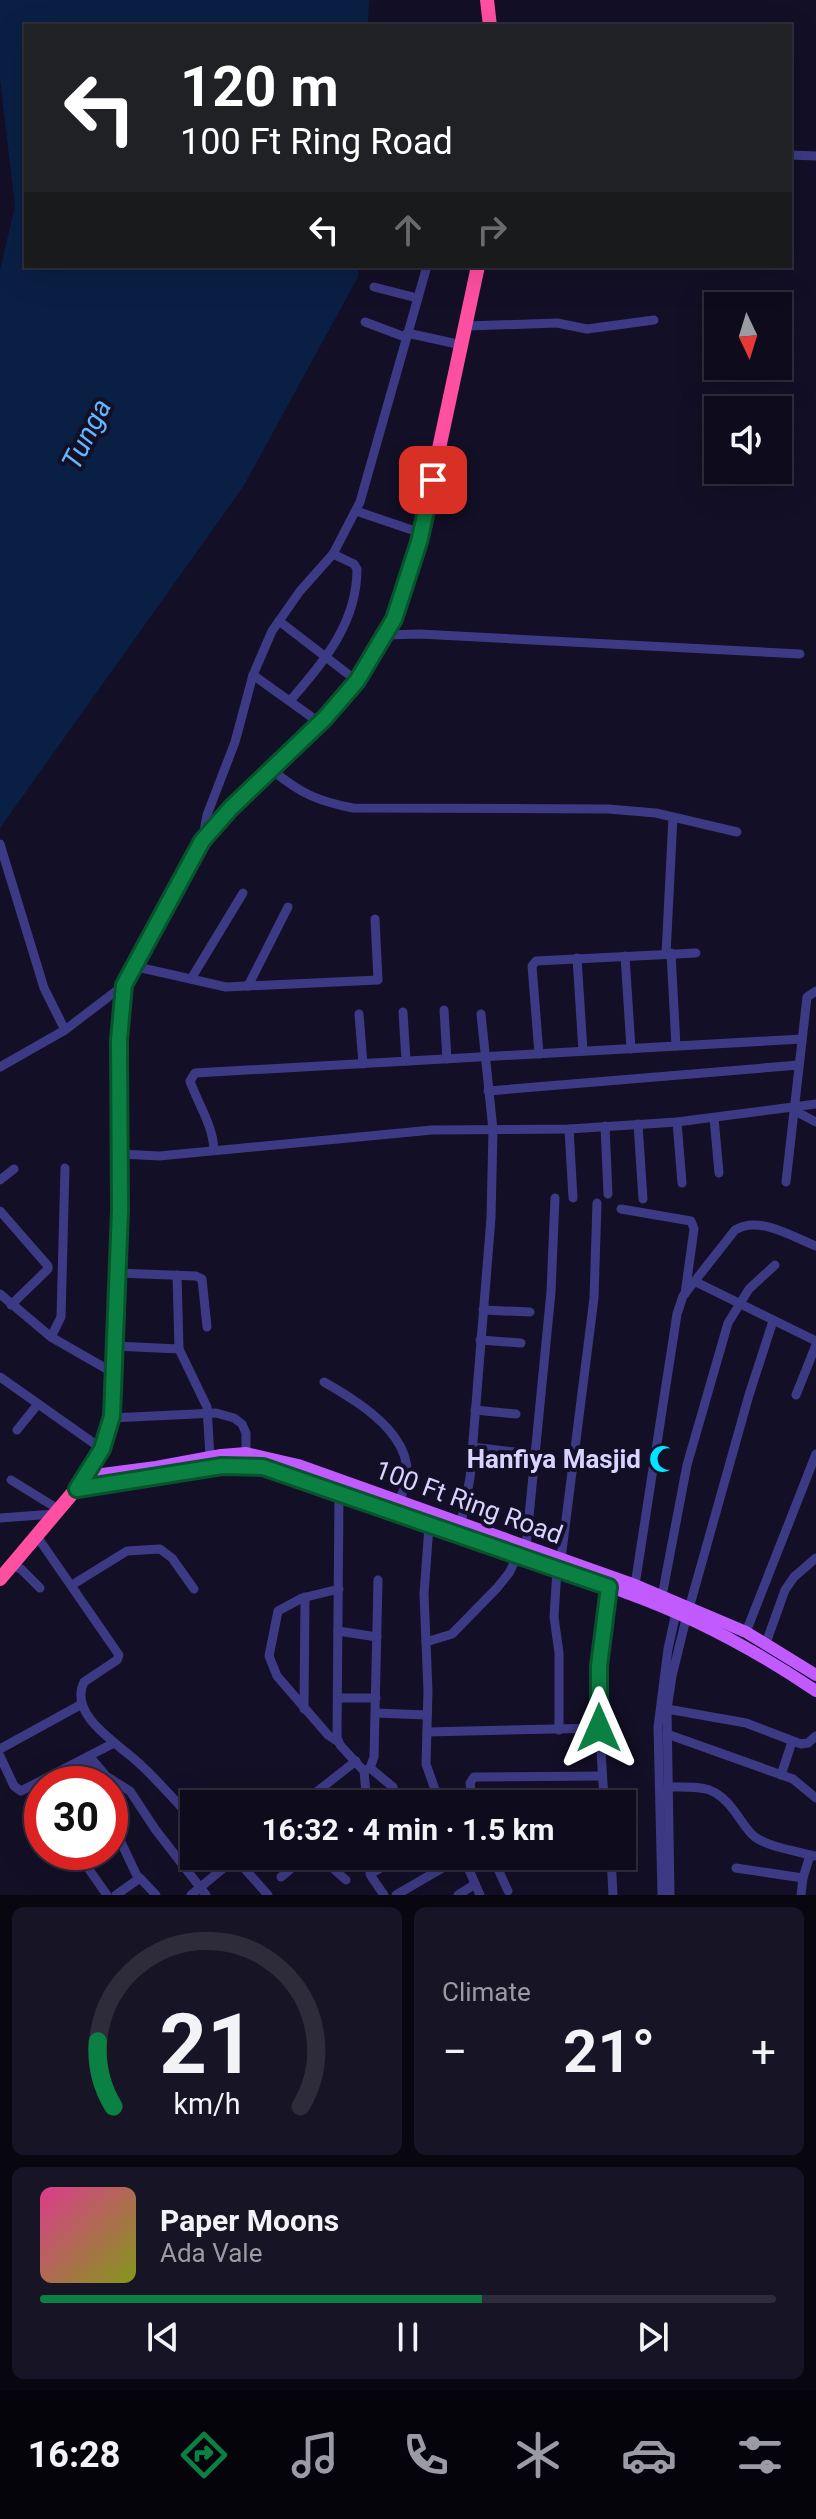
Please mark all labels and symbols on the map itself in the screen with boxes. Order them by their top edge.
north arrow [704,292,792,380]
water label: Tunga [55,393,118,475]
pin [399,446,467,514]
place label: Hanfiya Masjid [467,1444,641,1474]
mosque icon: Hanfiya Masjid [648,1444,678,1474]
street label: 100 Ft Ring Road [371,1454,567,1550]
position arrow [557,1686,641,1770]
speed limit sign: 30 [24,1766,128,1870]

